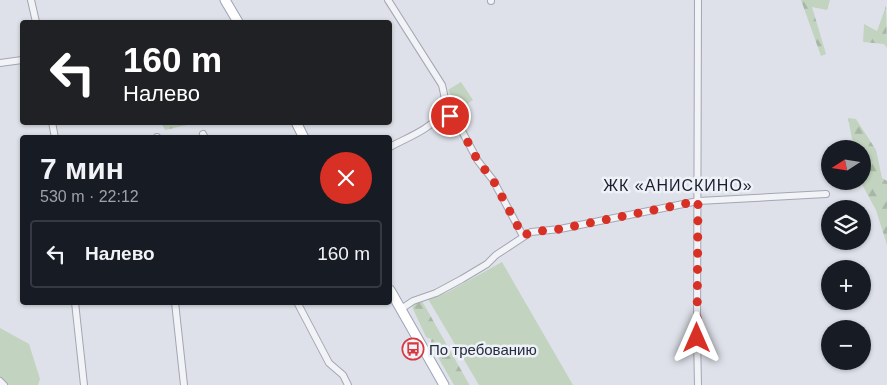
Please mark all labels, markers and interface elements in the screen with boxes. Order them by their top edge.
icon: left [40,40,105,105]
text: 160 m [123,40,222,79]
text: Налево [123,81,200,106]
pin [429,95,471,137]
icon: arrive [436,102,464,130]
north arrow [821,140,871,190]
map controls [821,140,871,370]
text: 7 мин [40,152,124,185]
button: close [320,152,372,204]
district label: ЖК «АНИСКИНО» [603,177,753,194]
text: 530 m · 22:12 [40,188,139,205]
button: layers [821,200,871,250]
icon: left [42,240,70,268]
text: Налево [85,243,155,264]
text: 160 m [317,243,370,264]
button: + [821,260,871,310]
position arrow [670,311,722,363]
button: − [821,320,871,370]
bus stop icon: По требованию [401,337,425,361]
place label: По требованию [429,341,537,358]

